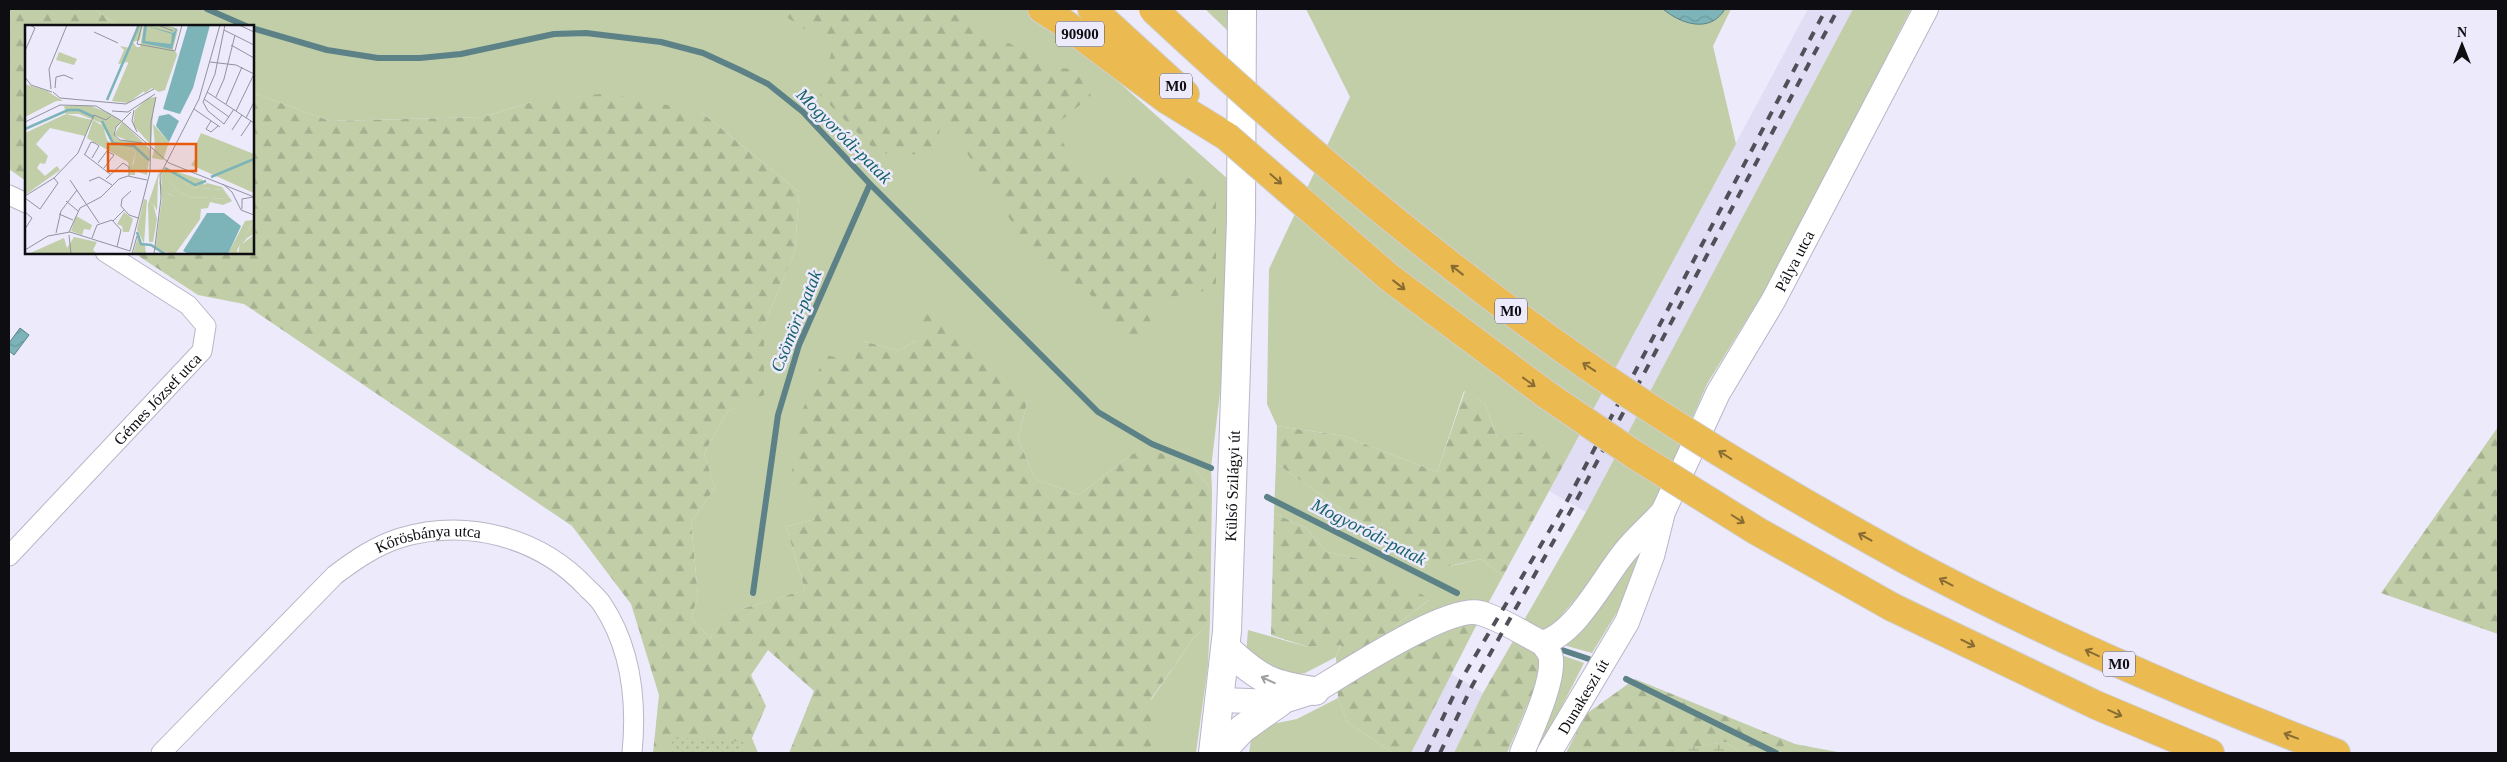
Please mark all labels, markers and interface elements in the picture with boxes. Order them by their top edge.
north arrow [2437,20,2487,70]
road number: 90900 [1056,22,1104,46]
inset map [25,25,254,254]
text: N [2457,25,2467,40]
road number: M0 [1160,74,1192,98]
water label: Mogyoródi-patak [792,84,896,188]
one-way arrow [1269,173,1282,184]
street label: Pálya utca [1772,228,1817,294]
one-way arrow [1451,265,1464,276]
water label: Csömöri-patak [766,266,826,375]
one-way arrow [1392,279,1405,290]
road number: M0 [1495,298,1527,324]
street label: Gémes József utca [110,350,204,448]
one-way arrow [1582,361,1596,371]
one-way arrow [1522,377,1536,387]
street label: Külső Szilágyi út [1222,430,1243,542]
one-way arrow [1718,450,1732,460]
water label: Mogyoródi-patak [1307,494,1431,570]
one-way arrow [1731,514,1745,524]
street label: Kőrösbánya utca [372,522,482,556]
one-way arrow [1858,532,1873,541]
one-way arrow [1940,576,1954,586]
one-way arrow [1960,639,1975,649]
one-way arrow [2085,647,2100,657]
road number: M0 [2103,652,2135,676]
street label: Dunakeszi út [1554,656,1612,737]
one-way arrow [1261,675,1276,685]
one-way arrow [2107,708,2122,718]
one-way arrow [2284,731,2299,740]

